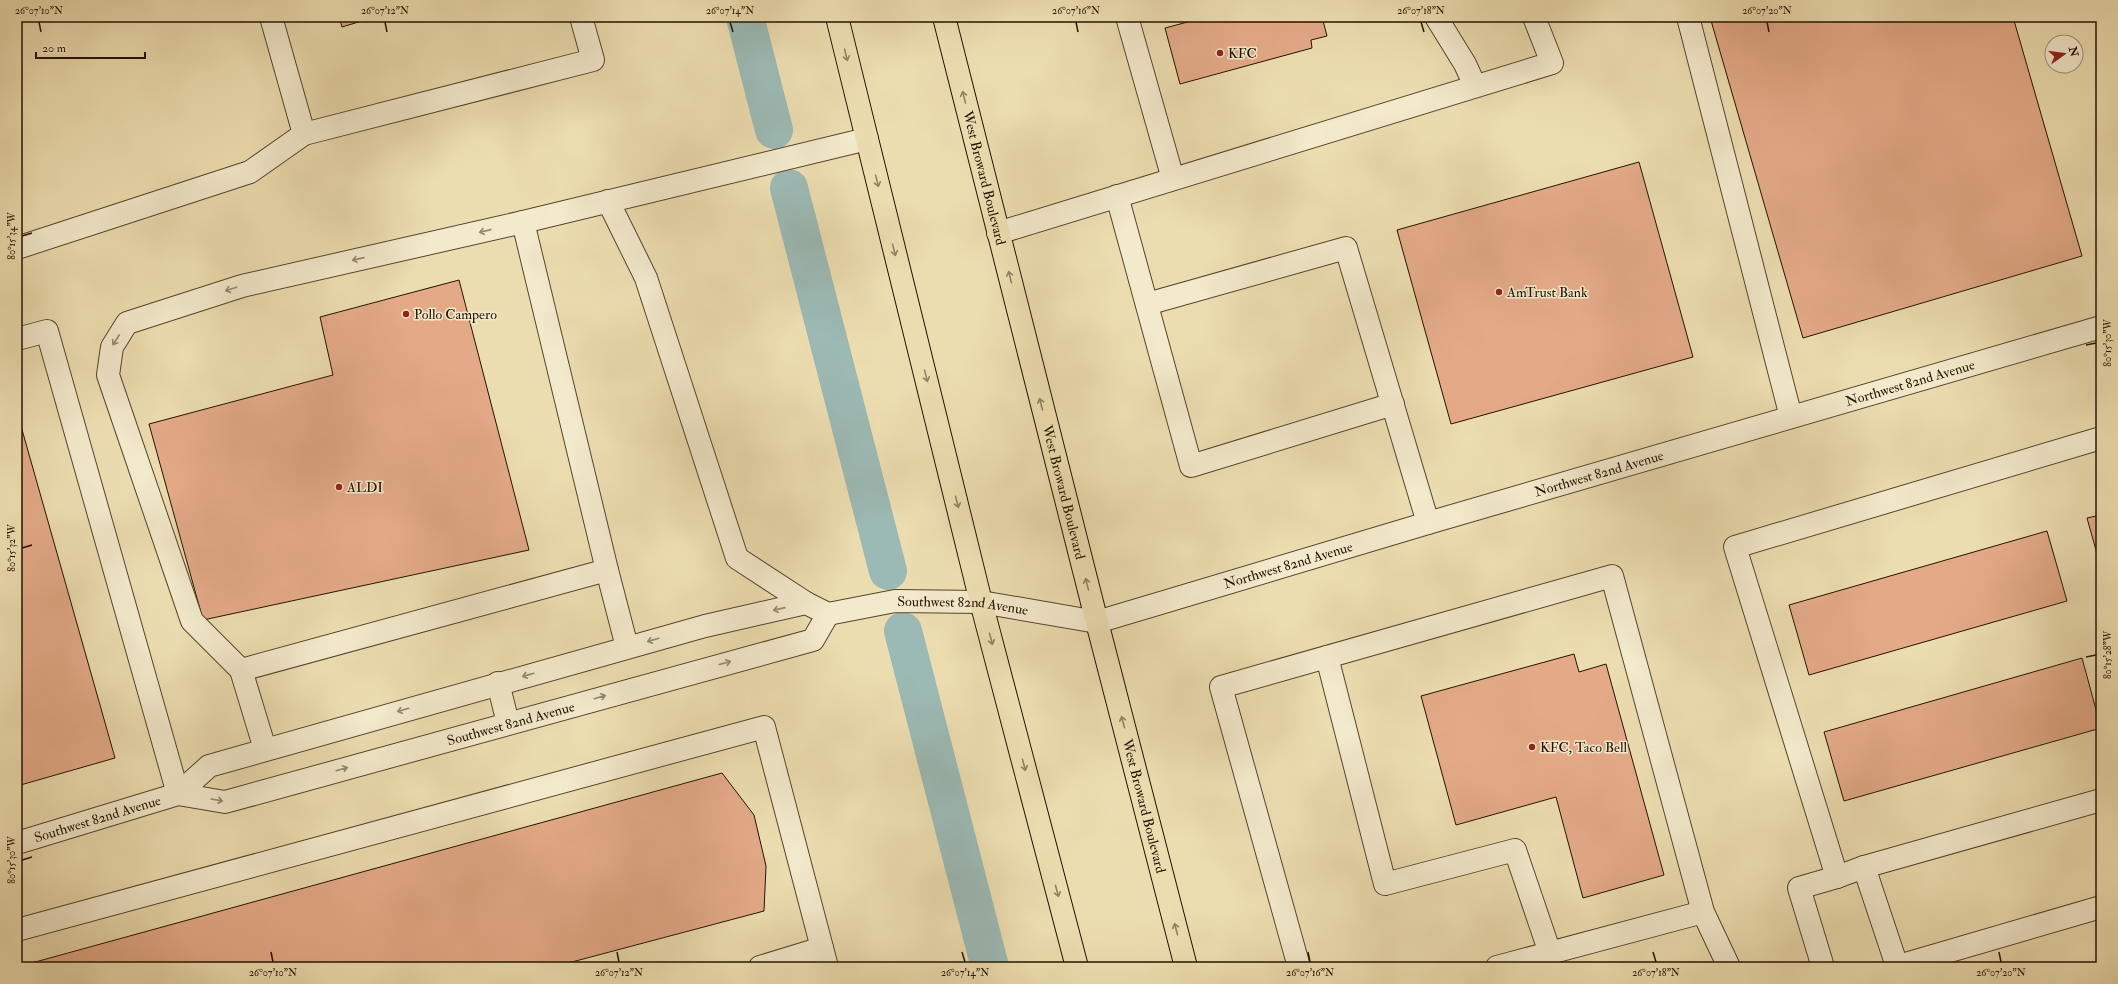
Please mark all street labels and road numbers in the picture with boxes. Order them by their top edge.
street label: West Broward Boulevard [959,108,1009,247]
street label: Northwest 82nd Avenue [1843,356,1977,410]
street label: West Broward Boulevard [1038,422,1089,561]
street label: Northwest 82nd Avenue [1532,447,1666,501]
street label: Northwest 82nd Avenue [1222,538,1355,593]
street label: Southwest 82nd Avenue [897,593,1030,619]
street label: Southwest 82nd Avenue [445,698,577,749]
street label: West Broward Boulevard [1118,736,1169,875]
street label: Southwest 82nd Avenue [32,792,163,846]

